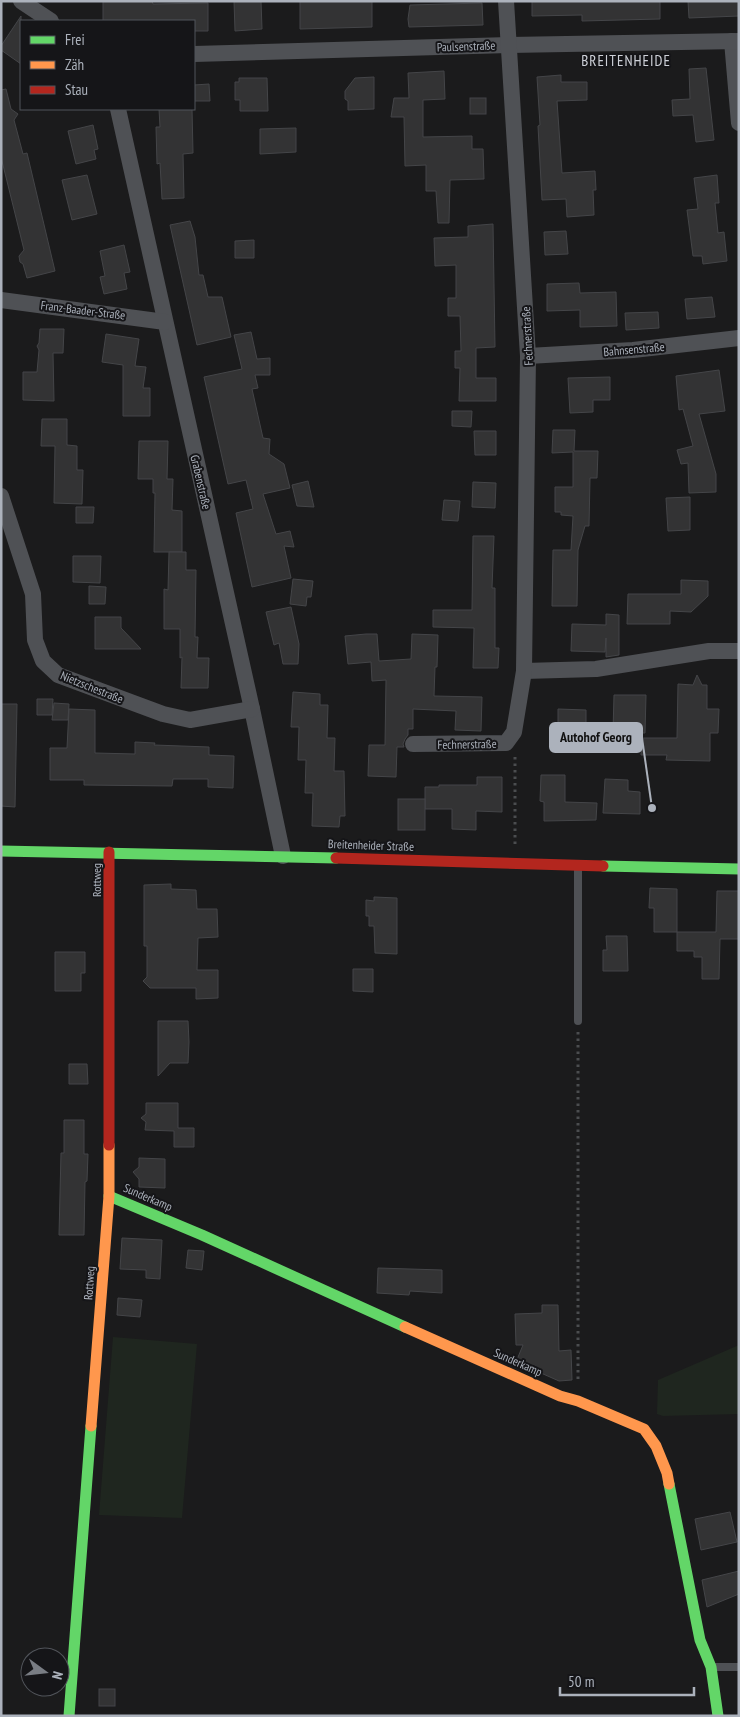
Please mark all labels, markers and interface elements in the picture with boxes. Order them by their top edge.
legend [20,20,195,110]
text: Frei [65,30,85,49]
street label: Paulsenstraße [437,37,495,55]
district label: BREITENHEIDE [581,51,671,70]
text: Zäh [65,55,84,74]
text: Stau [65,80,88,99]
street label: Franz-Baader-Straße [40,297,126,323]
street label: Fechnerstraße [518,306,536,366]
street label: Bahnsenstraße [603,339,665,359]
street label: Grabenstraße [187,453,215,511]
street label: Nietzschestraße [58,668,126,706]
callout: Autohof Georg [550,723,642,752]
text: Autohof Georg [559,728,632,746]
street label: Fechnerstraße [437,736,497,752]
street label: Breitenheider Straße [328,836,414,854]
street label: Rottweg [89,863,104,897]
street label: Sunderkamp [121,1180,175,1214]
street label: Rottweg [80,1265,98,1301]
street label: Sunderkamp [491,1345,545,1379]
north arrow [20,1647,70,1697]
scale bar [560,1664,694,1696]
text: N [48,1669,67,1681]
text: 50 m [568,1672,594,1691]

